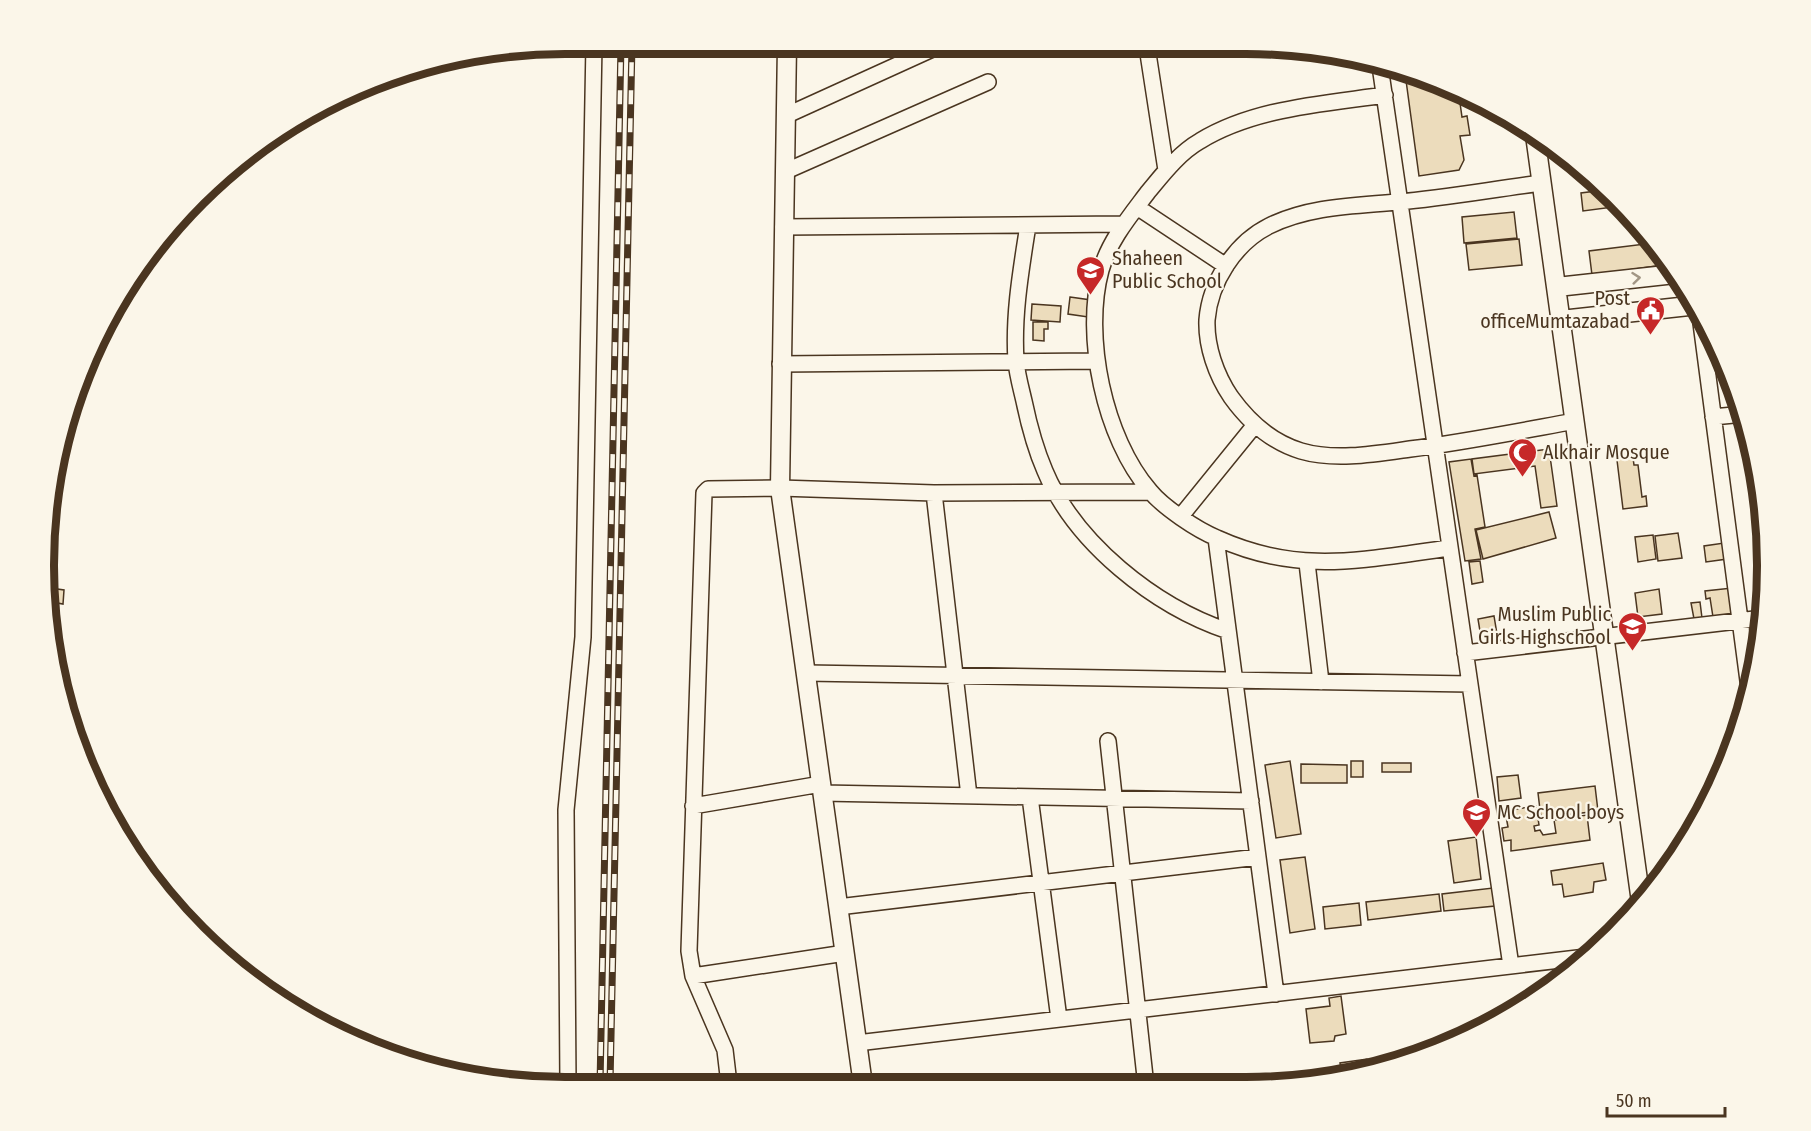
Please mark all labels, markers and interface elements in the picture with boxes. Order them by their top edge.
place label: Shaheen Public School [1112,246,1222,293]
school or university icon: Shaheen Public School [1075,254,1107,296]
one-way arrow [1631,272,1640,285]
place label: Post officeMumtazabad [1480,286,1630,333]
public building icon: Post officeMumtazabad [1635,294,1667,336]
mosque icon: Alkhair Mosque [1506,436,1538,478]
place label: Alkhair Mosque [1543,440,1670,464]
place label: Muslim Public Girls Highschool [1478,602,1611,649]
school or university icon: Muslim Public Girls Highschool [1616,610,1648,652]
school or university icon: MC School boys [1460,796,1492,838]
place label: MC School boys [1497,800,1624,824]
scale bar [1607,1080,1726,1118]
text: 50 m [1616,1090,1652,1112]

